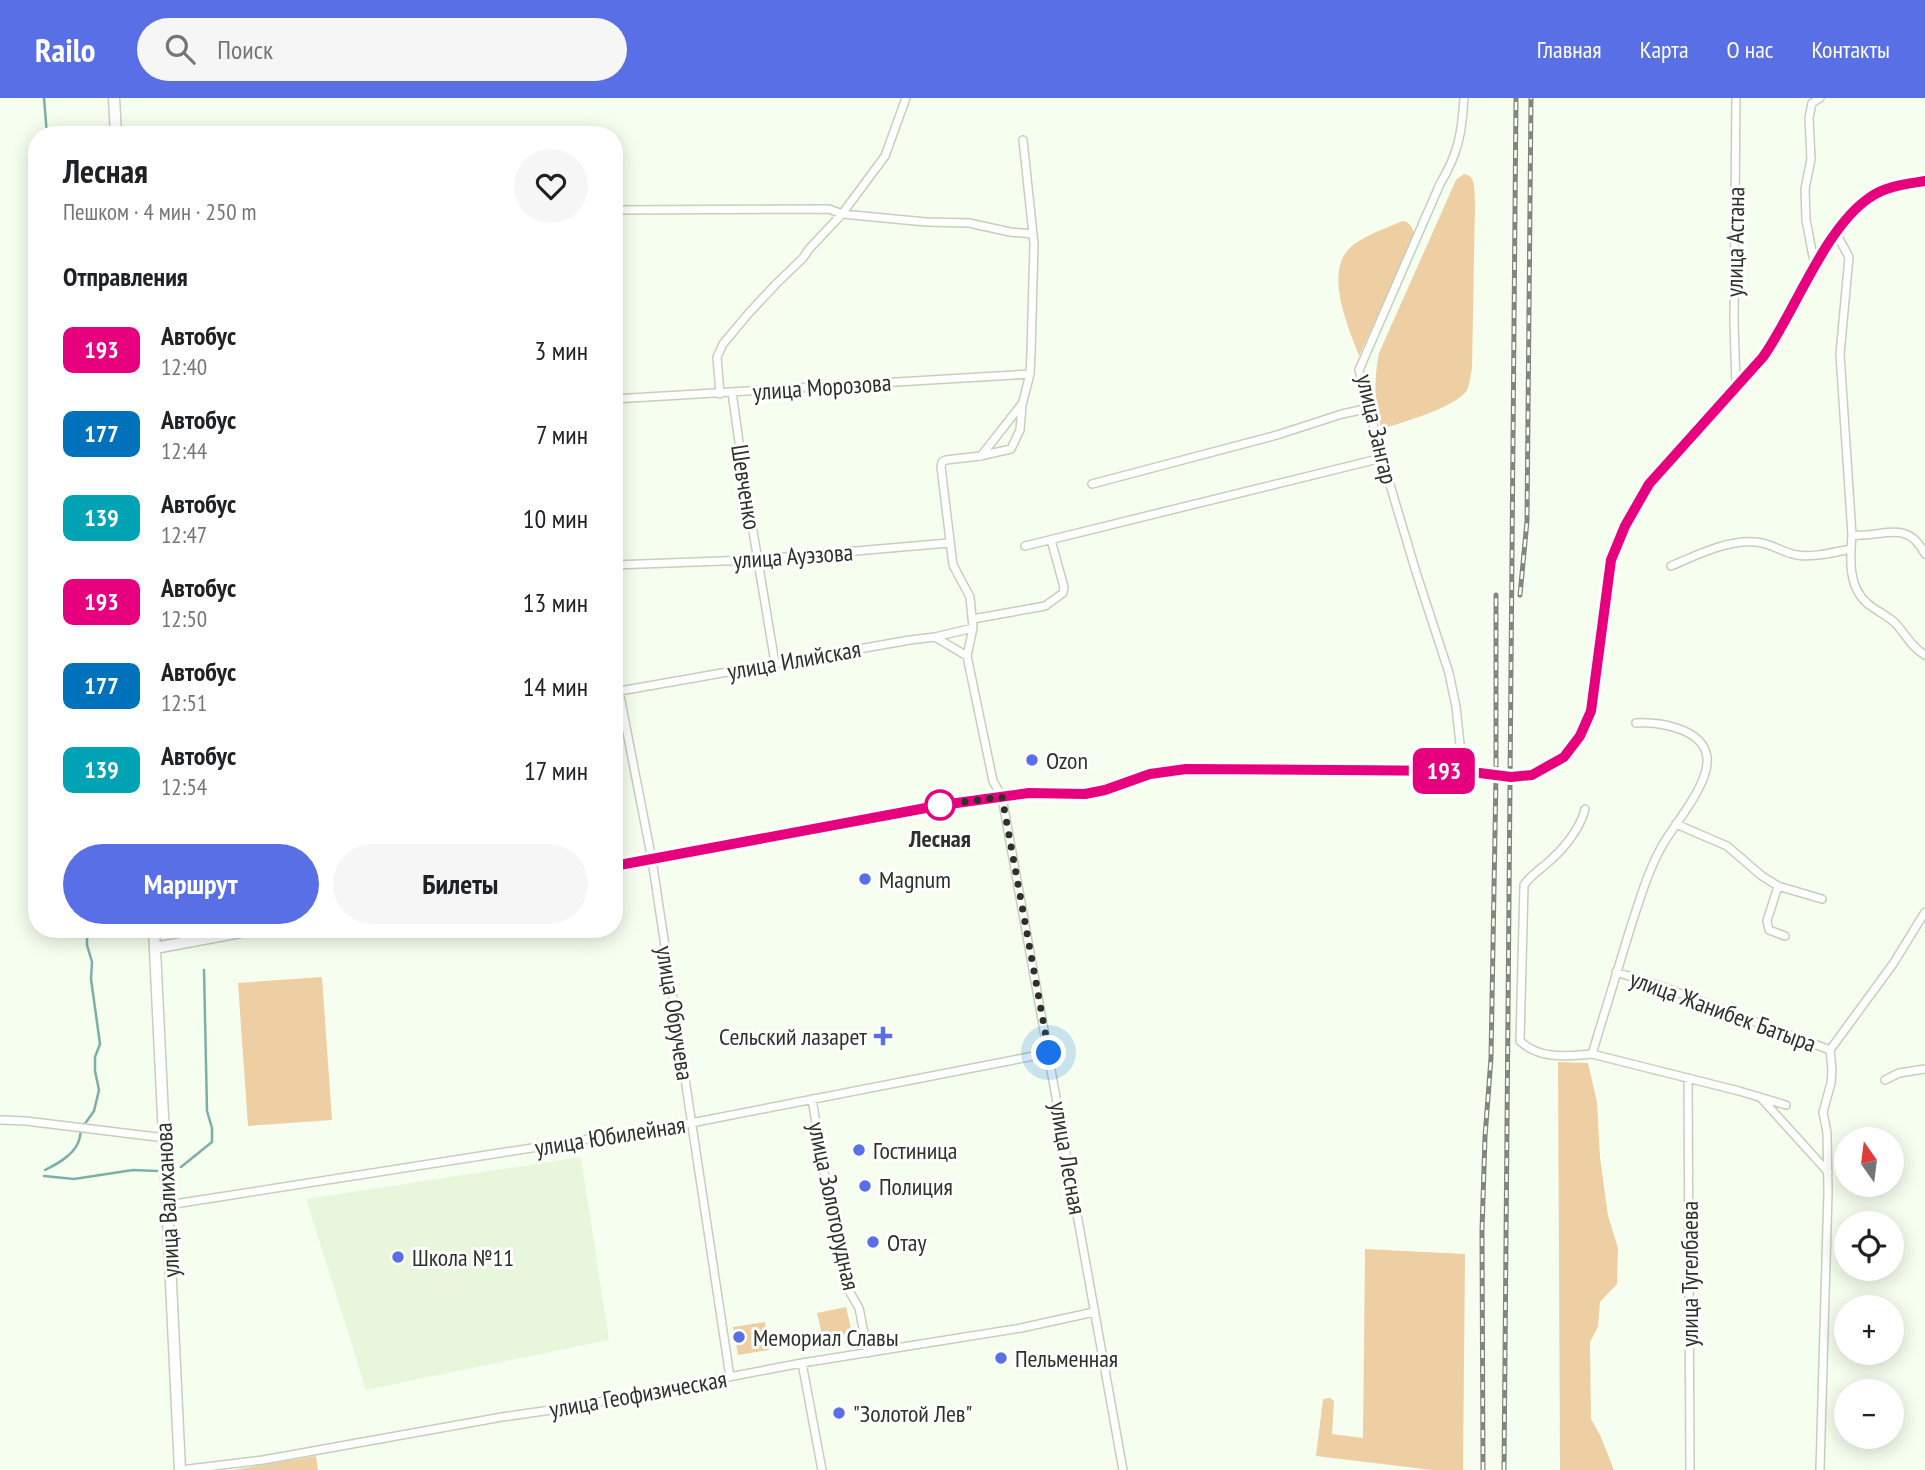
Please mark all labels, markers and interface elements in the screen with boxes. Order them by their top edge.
search box [137,18,627,81]
text: Railo [35,28,95,71]
icon: search [161,30,199,68]
text: Поиск [217,33,273,66]
text: Главная [1537,34,1602,65]
text: Карта [1640,34,1689,65]
text: О нас [1727,34,1773,65]
text: Контакты [1811,34,1890,65]
text: Лесная [63,149,148,192]
button: heart [514,149,588,223]
street label: улица Астана [1719,187,1751,297]
text: Пешком · 4 мин · 250 m [63,197,256,226]
text: Отправления [63,260,188,293]
text: Автобус [161,319,236,352]
text: 193 [84,334,119,365]
text: 3 мин [535,334,588,367]
text: 12:40 [161,352,207,381]
street label: улица Морозова [752,367,892,407]
street label: улица Зангар [1349,371,1405,487]
text: Автобус [161,403,236,436]
text: 177 [84,418,119,449]
text: 7 мин [536,418,588,451]
text: 12:44 [161,436,207,465]
street label: Шевченко [724,442,768,532]
text: Автобус [161,487,236,520]
text: 139 [84,502,119,533]
text: 10 мин [523,502,588,535]
text: 12:47 [161,520,207,549]
street label: улица Ауэзова [732,536,854,576]
text: Автобус [161,571,236,604]
text: 193 [84,586,119,617]
text: 13 мин [523,586,588,619]
text: 12:50 [161,604,207,633]
street label: улица Илийская [725,633,863,687]
text: Автобус [161,655,236,688]
text: 177 [84,670,119,701]
text: 14 мин [523,670,588,703]
text: 12:51 [161,688,207,717]
text: Автобус [161,739,236,772]
place label: Ozon [1046,745,1088,776]
line badge: 193 [1404,748,1484,794]
marker: Ozon [1024,752,1040,768]
text: 139 [84,754,119,785]
text: 17 мин [524,754,588,787]
text: 193 [1427,755,1461,786]
text: 12:54 [161,772,207,801]
marker: Лесная [925,790,955,820]
place label: Лесная [908,823,971,854]
button: Маршрут [63,844,319,924]
button: Билеты [333,844,588,924]
place label: Magnum [879,864,951,895]
marker: Magnum [857,871,873,887]
street label: улица Обручева [649,944,701,1082]
street label: улица Жанибек Батыра [1626,963,1820,1059]
place label: Сельский лазарет [719,1021,867,1052]
marker: Сельский лазарет [873,1026,893,1046]
your location [1031,1035,1066,1070]
street label: улица Лесная [1043,1099,1093,1217]
street label: улица Юбилейная [533,1109,687,1163]
street label: улица Золоторудная [801,1119,867,1293]
street label: улица Валиханова [147,1122,187,1278]
north arrow [1834,1127,1904,1197]
map controls [1834,1127,1904,1449]
place label: Гостиница [873,1135,957,1166]
marker: Гостиница [851,1142,867,1158]
place label: Полиция [879,1171,953,1202]
marker: Полиция [857,1178,873,1194]
street label: улица Тугелбаева [1674,1201,1705,1347]
button: locate [1834,1211,1904,1281]
place label: Отау [887,1227,926,1258]
marker: Отау [865,1234,881,1250]
place label: Школа №11 [412,1242,514,1273]
marker: Школа №11 [390,1249,406,1265]
button: + [1834,1295,1904,1365]
place label: Мемориал Славы [753,1322,899,1353]
marker: Мемориал Славы [731,1329,747,1345]
place label: Пельменная [1015,1343,1118,1374]
marker: Пельменная [993,1350,1009,1366]
street label: улица Геофизическая [547,1363,729,1425]
button: − [1834,1379,1904,1449]
place label: "Золотой Лев" [853,1398,972,1429]
marker: "Золотой Лев" [831,1405,847,1421]

